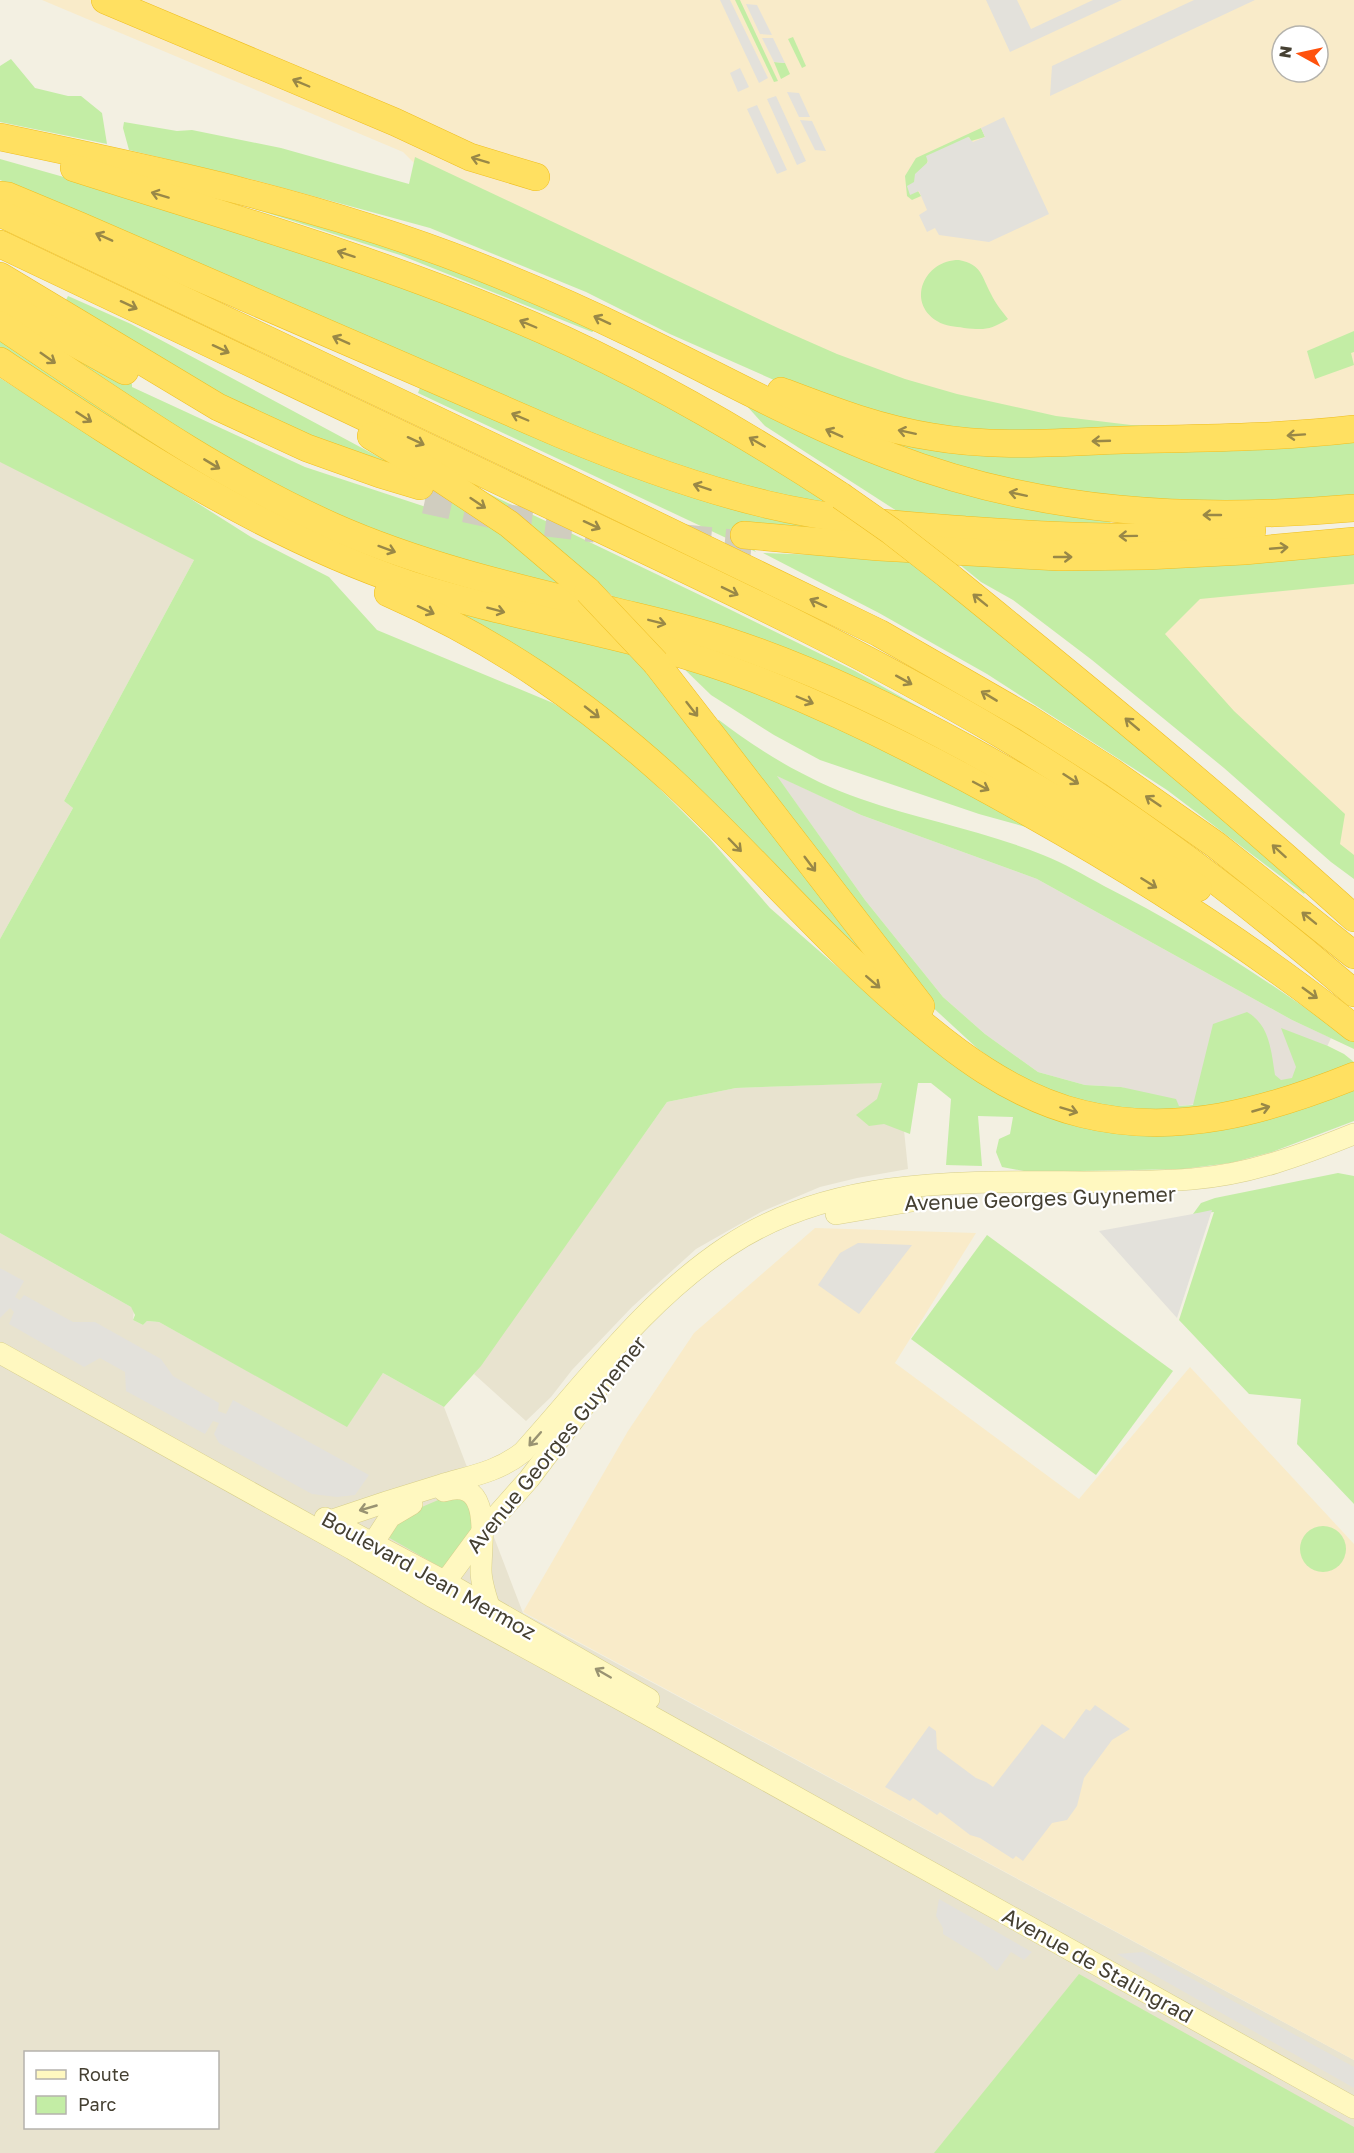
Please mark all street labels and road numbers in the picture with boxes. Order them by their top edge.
street label: Avenue Georges Guynemer [904,1180,1176,1216]
street label: Avenue Georges Guynemer [460,1330,652,1558]
street label: Boulevard Jean Mermoz [317,1505,541,1645]
street label: Avenue de Stalingrad [998,1902,1198,2028]

